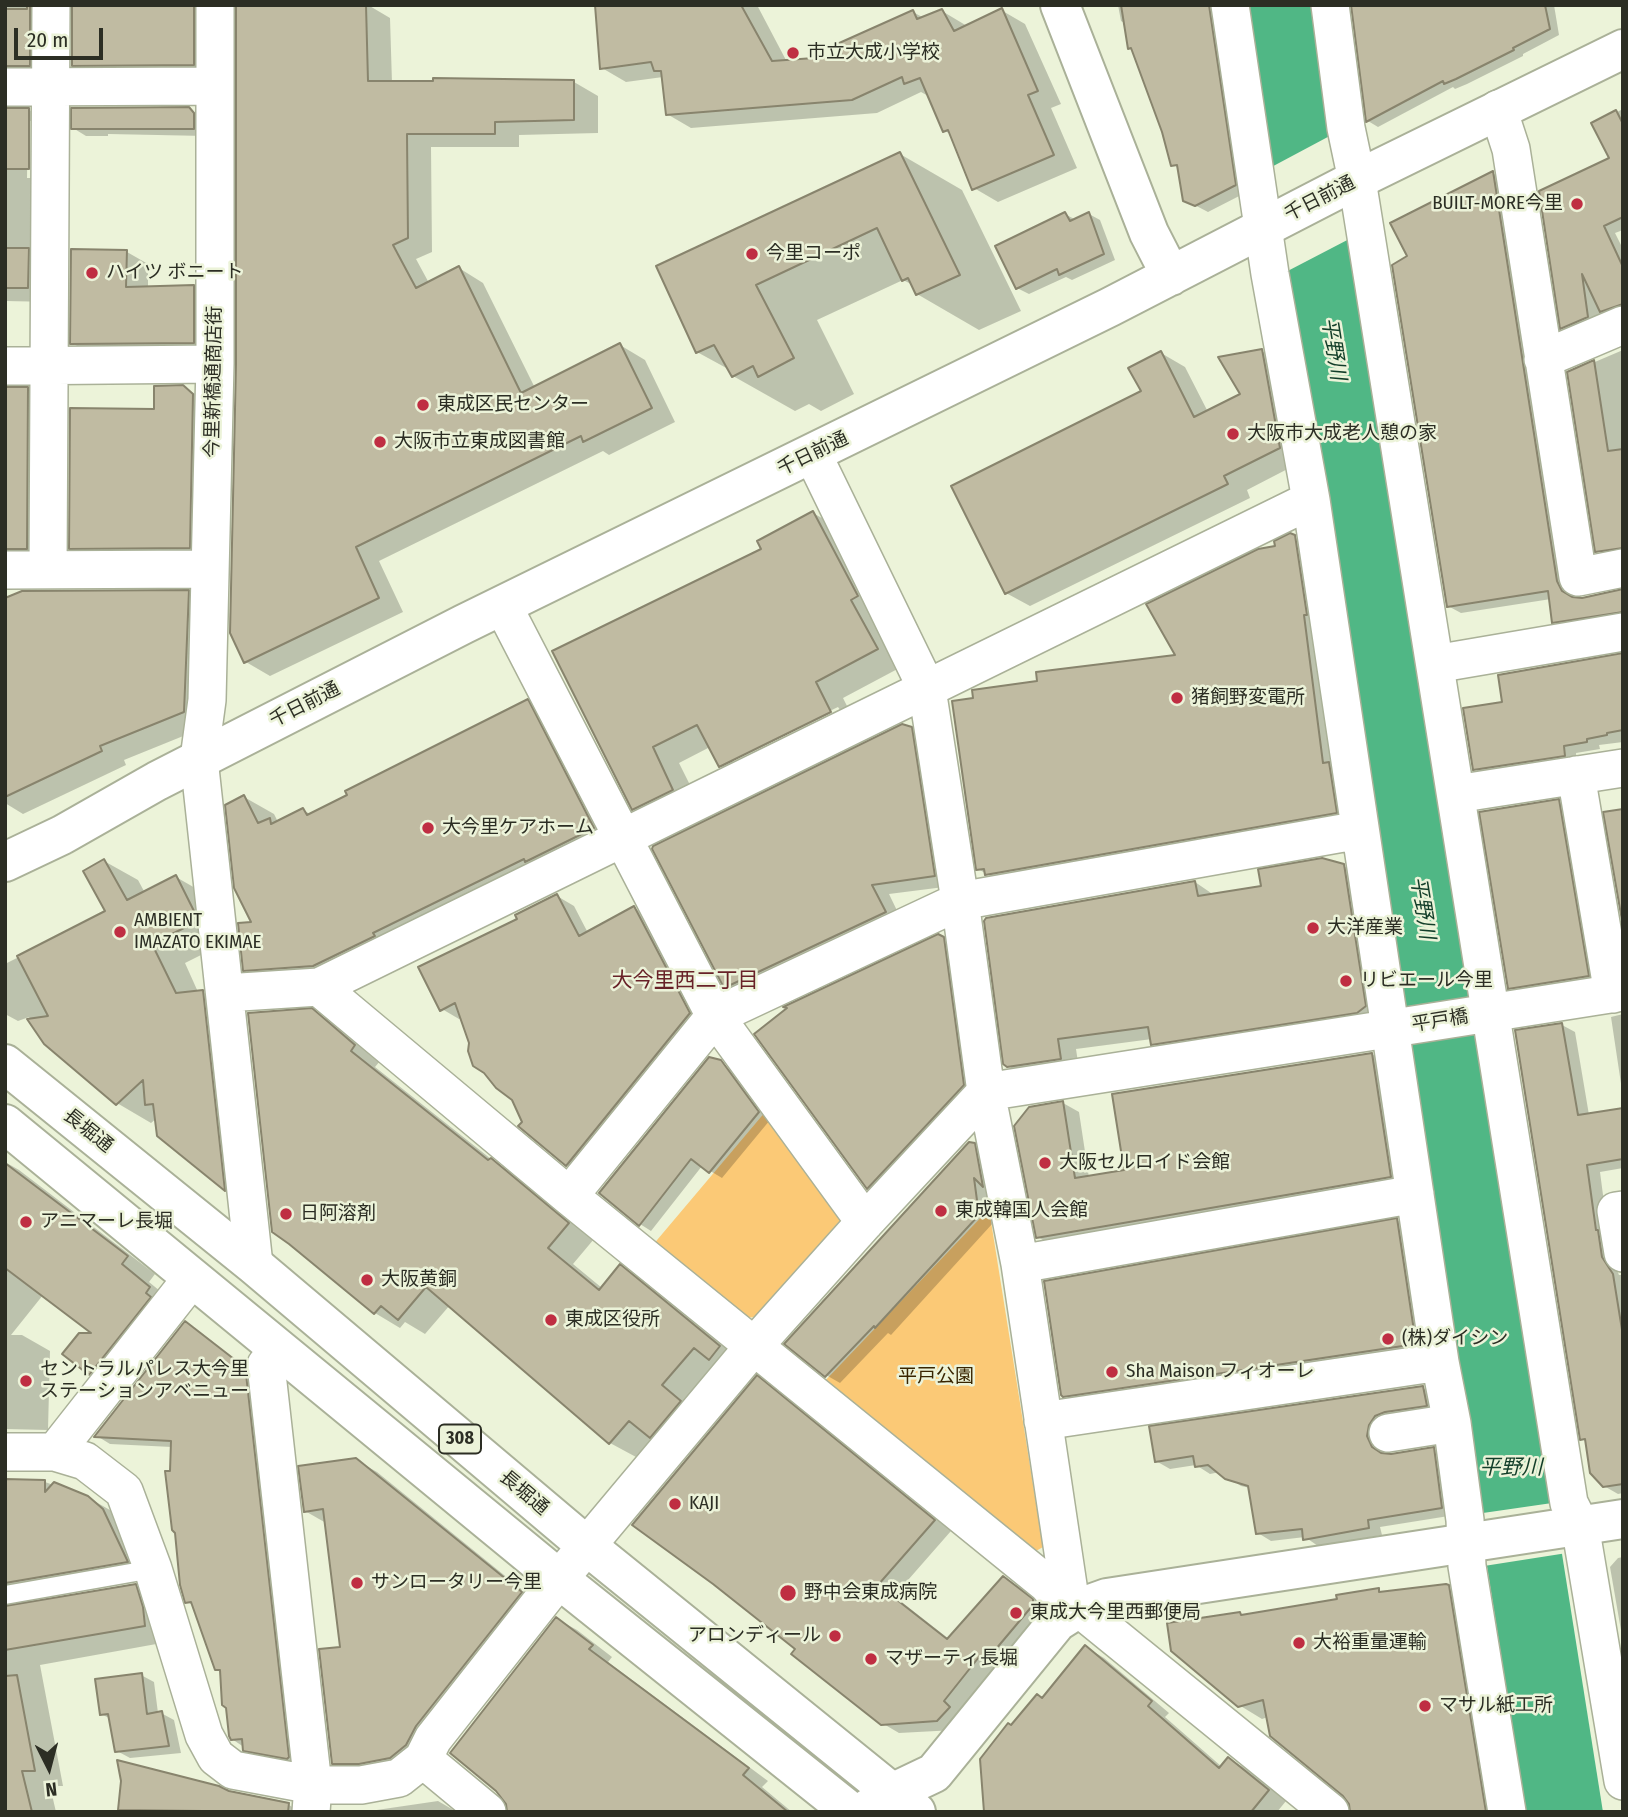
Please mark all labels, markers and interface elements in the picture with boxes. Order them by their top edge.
scale bar [18,14,107,58]
text: 20 m [27,27,68,53]
place label: 市立大成小学校 [807,42,940,64]
marker: 市立大成小学校 [785,45,801,61]
street label: 千日前通 [1281,172,1359,226]
place label: BUILT-MORE今里 [1432,193,1563,215]
marker: BUILT-MORE今里 [1569,196,1585,212]
place label: 今里コーポ [766,243,861,265]
marker: 今里コーポ [744,246,760,262]
place label: ハイツ ボニート [106,262,243,284]
marker: ハイツ ボニート [84,265,100,281]
street label: 今里新橋通商店街 [201,306,227,458]
water label: 平野川 [1316,316,1350,382]
place label: 東成区民センター [437,394,589,416]
marker: 東成区民センター [415,397,431,413]
place label: 大阪市大成老人憩の家 [1247,423,1437,445]
marker: 大阪市大成老人憩の家 [1225,426,1241,442]
street label: 千日前通 [774,427,852,481]
place label: 大阪市立東成図書館 [394,431,565,453]
marker: 大阪市立東成図書館 [372,434,388,450]
street label: 千日前通 [266,678,344,732]
place label: 猪飼野変電所 [1191,687,1305,709]
marker: 猪飼野変電所 [1169,690,1185,706]
place label: 大今里ケアホーム [442,817,594,839]
marker: 大今里ケアホーム [420,820,436,836]
water label: 平野川 [1405,875,1439,941]
place label: AMBIENT IMAZATO EKIMAE [134,910,261,954]
place label: 大洋産業 [1327,917,1403,939]
marker: 大洋産業 [1305,920,1321,936]
marker: AMBIENT IMAZATO EKIMAE [112,924,128,940]
district label: 大今里西二丁目 [612,968,758,994]
place label: リビエール今里 [1360,970,1493,992]
marker: リビエール今里 [1338,973,1354,989]
street label: 平戸橋 [1410,1005,1470,1037]
street label: 長堀通 [59,1104,117,1158]
place label: 大阪セルロイド会館 [1059,1152,1230,1174]
marker: 大阪セルロイド会館 [1037,1155,1053,1171]
place label: 東成韓国人会館 [955,1200,1088,1222]
place label: 日阿溶剤 [300,1203,376,1225]
marker: 東成韓国人会館 [933,1203,949,1219]
marker: 日阿溶剤 [278,1206,294,1222]
place label: アニマーレ長堀 [40,1211,173,1233]
marker: アニマーレ長堀 [18,1214,34,1230]
place label: 大阪黄銅 [381,1269,457,1291]
marker: 大阪黄銅 [359,1272,375,1288]
place label: 東成区役所 [565,1309,660,1331]
marker: 東成区役所 [543,1312,559,1328]
place label: (株)ダイシン [1402,1328,1508,1350]
marker: (株)ダイシン [1380,1331,1396,1347]
place label: セントラルパレス大今里 ステーションアベニュー [40,1359,249,1403]
place label: Sha Maison フィオーレ [1126,1361,1314,1383]
marker: Sha Maison フィオーレ [1104,1364,1120,1380]
park label: 平戸公園 [898,1366,974,1388]
marker: セントラルパレス大今里 ステーションアベニュー [18,1373,34,1389]
road number: 308 [439,1424,481,1454]
water label: 平野川 [1480,1455,1542,1481]
street label: 長堀通 [495,1466,553,1520]
place label: KAJI [689,1493,719,1515]
marker: KAJI [667,1496,683,1512]
place label: サンロータリー今里 [371,1572,542,1594]
marker: サンロータリー今里 [349,1575,365,1591]
place label: 野中会東成病院 [804,1582,937,1604]
marker: 野中会東成病院 [778,1583,798,1603]
place label: 東成大今里西郵便局 [1030,1602,1201,1624]
marker: 東成大今里西郵便局 [1008,1605,1024,1621]
place label: アロンディール [688,1625,821,1647]
marker: アロンディール [827,1628,843,1644]
place label: 大裕重量運輸 [1313,1632,1427,1654]
marker: 大裕重量運輸 [1291,1635,1307,1651]
place label: マザーティ長堀 [885,1648,1018,1670]
marker: マザーティ長堀 [863,1651,879,1667]
place label: マサル紙工所 [1439,1695,1553,1717]
marker: マサル紙工所 [1417,1698,1433,1714]
north arrow [14,1733,84,1803]
text: N [44,1777,58,1801]

